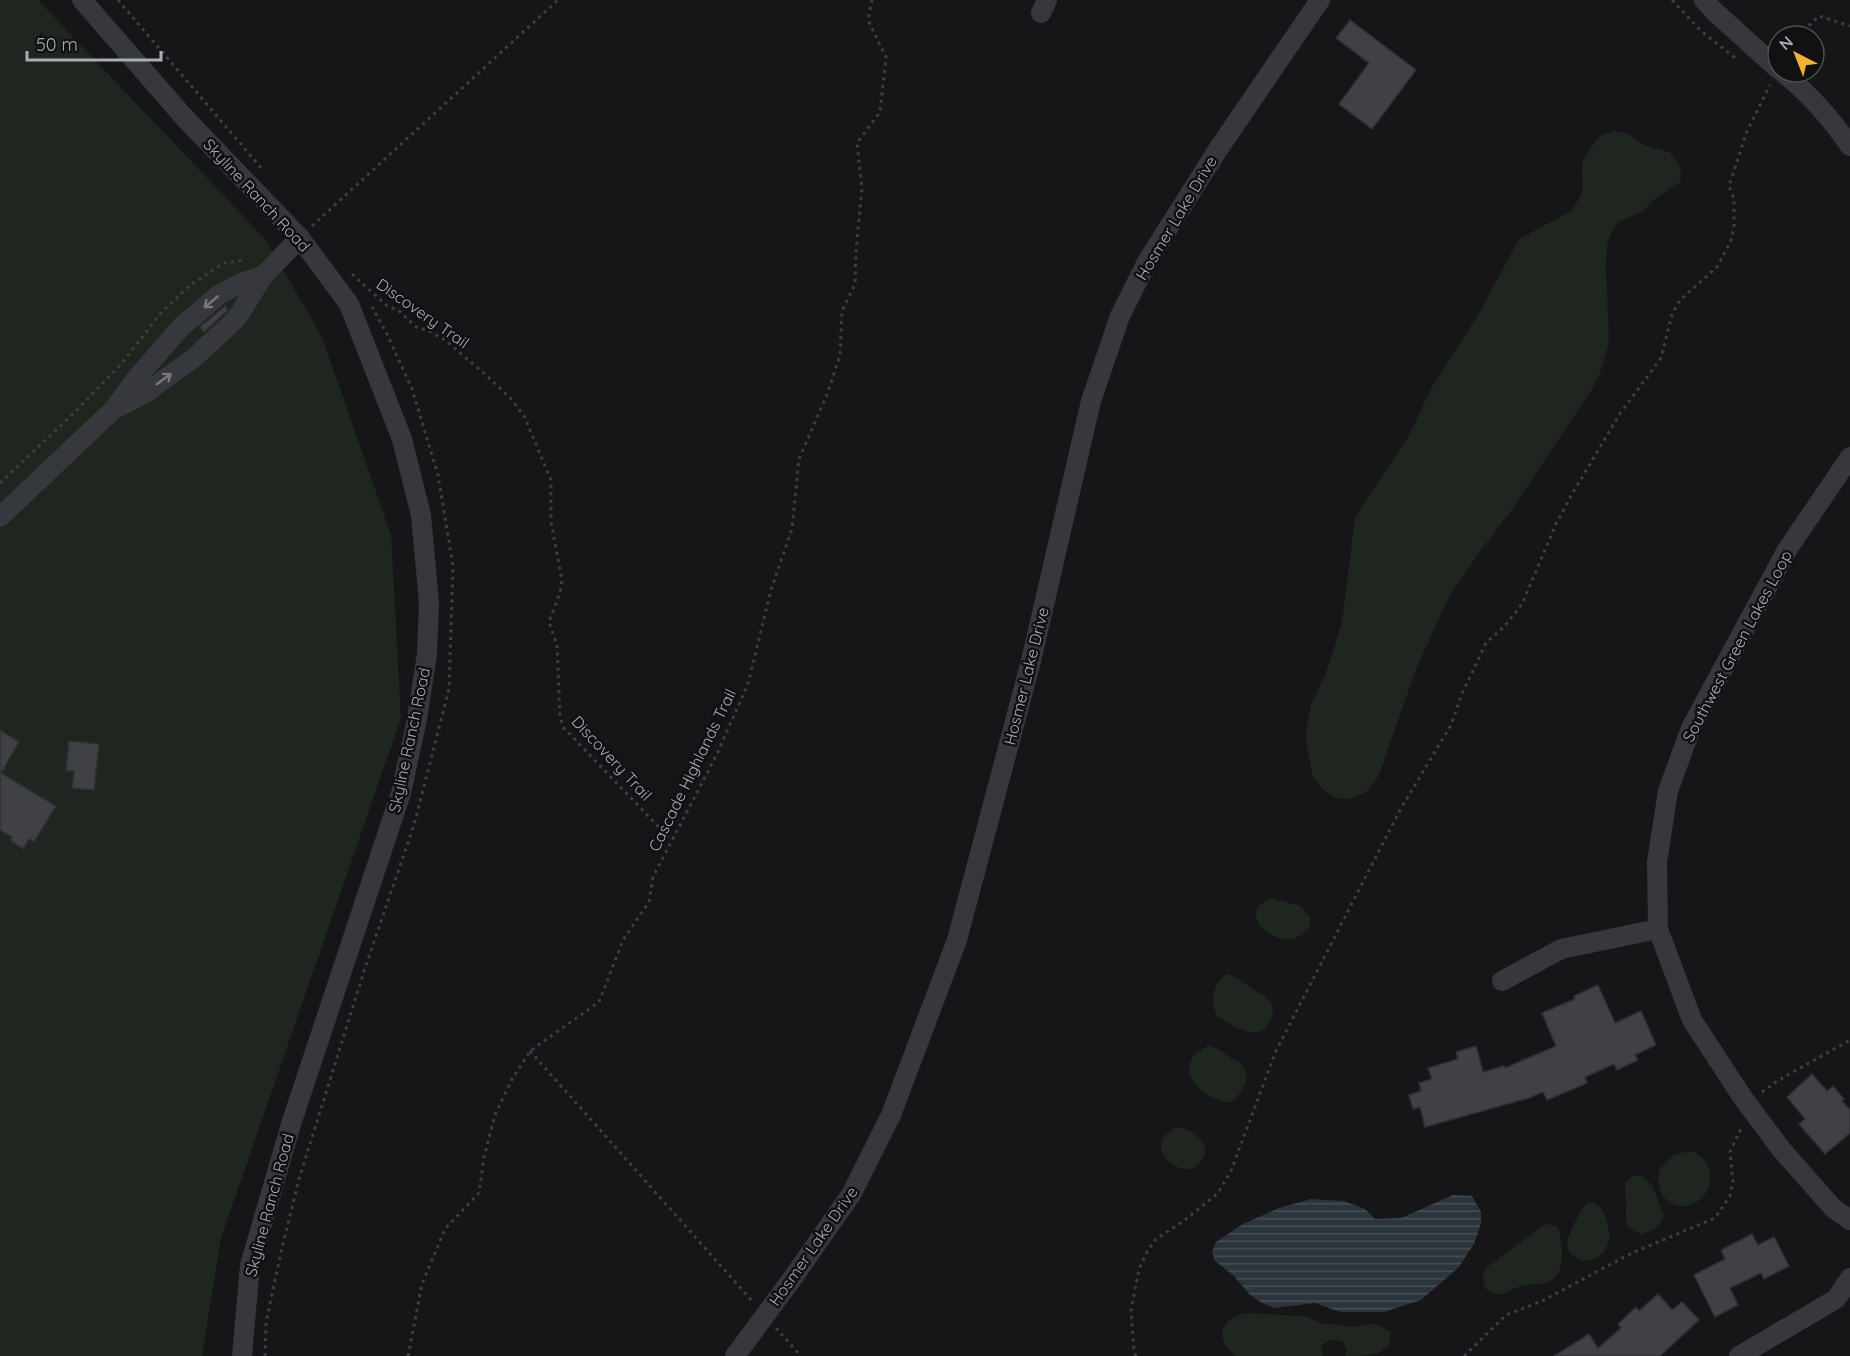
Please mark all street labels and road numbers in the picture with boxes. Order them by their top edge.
street label: Skyline Ranch Road [199,134,315,256]
street label: Hosmer Lake Drive [1131,152,1221,284]
street label: Discovery Trail [373,274,473,352]
street label: Southwest Green Lakes Loop [1678,547,1796,745]
street label: Hosmer Lake Drive [999,605,1053,747]
street label: Skyline Ranch Road [384,666,434,814]
street label: Cascade Highlands Trail [644,685,740,855]
street label: Discovery Trail [568,711,656,805]
street label: Skyline Ranch Road [240,1131,298,1279]
street label: Hosmer Lake Drive [764,1182,862,1310]

